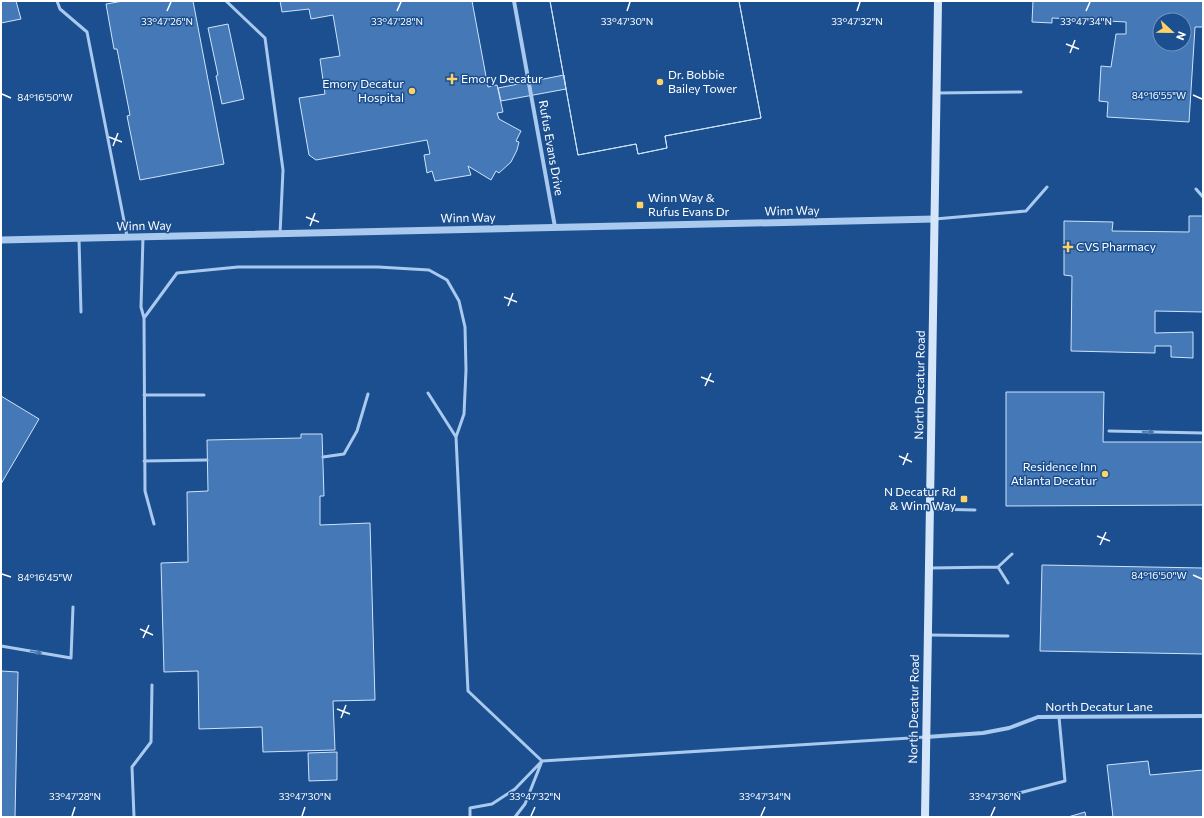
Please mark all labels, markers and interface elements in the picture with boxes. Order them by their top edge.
north arrow [1152,12,1192,52]
text: 33°47'26"N [141,15,193,27]
text: 33°47'28"N [371,15,423,27]
text: 33°47'30"N [601,15,653,27]
text: 33°47'32"N [831,15,883,27]
text: 33°47'34"N [1060,15,1112,27]
text: N [1174,30,1189,42]
place label: Dr. Bobbie Bailey Tower [668,67,737,95]
place label: Emory Decatur [461,71,543,85]
marker: Emory Decatur [446,73,458,85]
place label: Emory Decatur Hospital [322,76,404,104]
marker: Dr. Bobbie Bailey Tower [655,77,665,87]
marker: Emory Decatur Hospital [407,86,417,96]
text: 84°16'55"W [1132,89,1186,101]
text: 84°16'50"W [17,91,73,103]
street label: Rufus Evans Drive [537,99,567,197]
place label: Winn Way & Rufus Evans Dr [648,190,730,218]
marker: Winn Way & Rufus Evans Dr [635,200,645,210]
street label: Winn Way [764,203,820,217]
street label: Winn Way [440,210,496,224]
street label: Winn Way [116,218,172,232]
place label: CVS Pharmacy [1076,239,1156,253]
marker: CVS Pharmacy [1063,242,1073,252]
street label: North Decatur Road [911,330,927,440]
one-way arrow [1142,429,1155,435]
place label: Residence Inn Atlanta Decatur [1011,459,1097,487]
marker: Residence Inn Atlanta Decatur [1100,469,1110,479]
place label: N Decatur Rd & Winn Way [884,484,956,512]
marker: N Decatur Rd & Winn Way [959,494,969,504]
text: 84°16'50"W [1131,569,1187,581]
text: 84°16'45"W [18,571,72,583]
one-way arrow [30,649,42,655]
street label: North Decatur Road [905,654,921,764]
street label: North Decatur Lane [1045,699,1153,713]
text: 33°47'28"N [49,790,101,802]
text: 33°47'30"N [279,790,331,802]
text: 33°47'32"N [509,790,561,802]
text: 33°47'34"N [739,790,791,802]
text: 33°47'36"N [969,790,1021,802]

